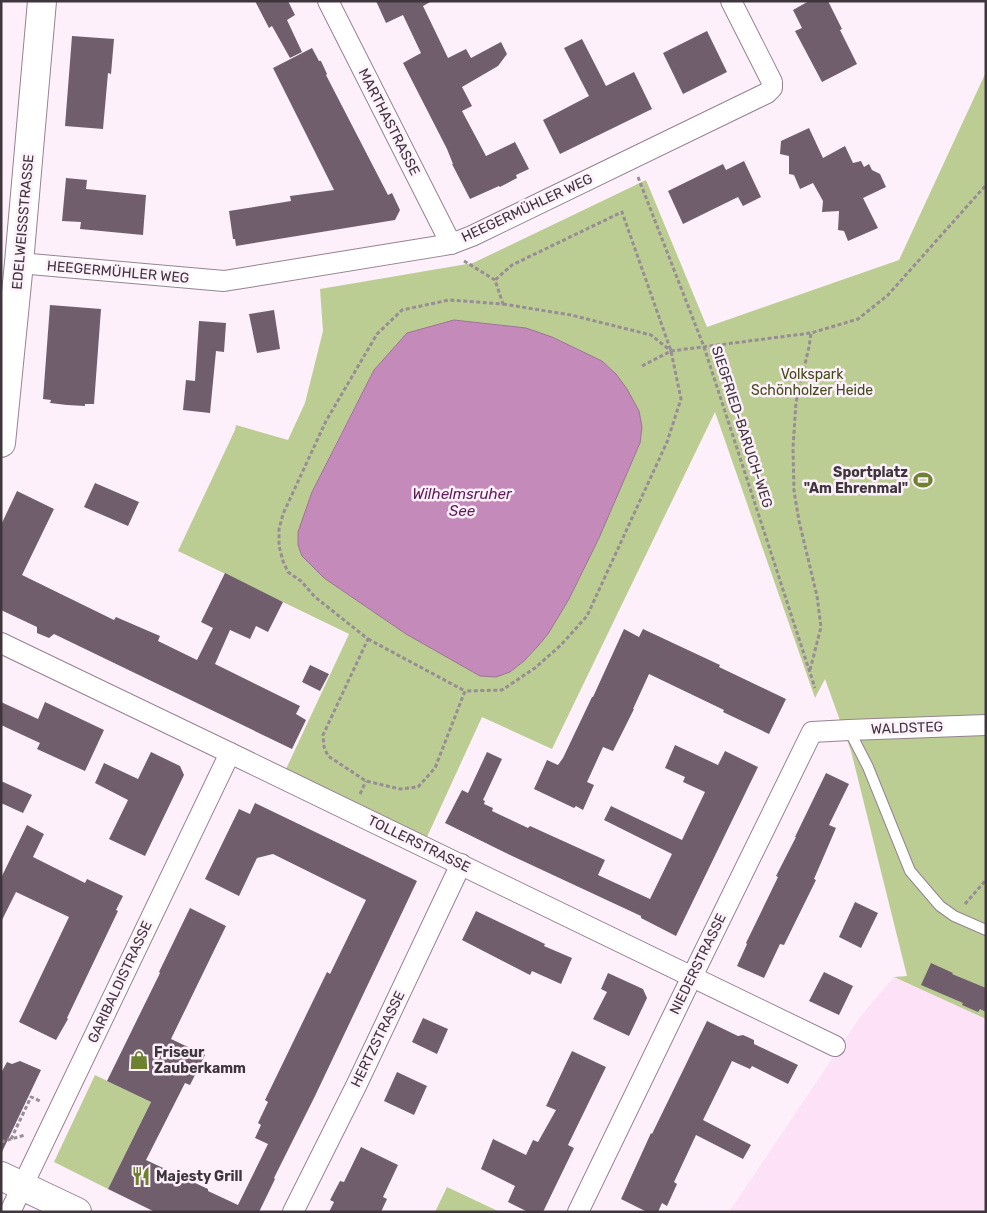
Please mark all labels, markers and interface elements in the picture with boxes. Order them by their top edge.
street label: MARTHASTRASSE [355,66,423,178]
street label: EDELWEISSSTRASSE [9,154,37,290]
street label: HEEGERMÜHLER WEG [459,170,595,246]
street label: HEEGERMÜHLER WEG [46,257,190,287]
street label: SIEGFRIED-BARUCH-WEG [708,344,776,510]
park label: Volkspark Schönholzer Heide [751,366,873,399]
place label: Sportplatz "Am Ehrenmal" [804,464,908,497]
sports icon: Sportplatz "Am Ehrenmal" [912,469,934,491]
water label: Wilhelmsruher See [412,485,513,520]
street label: WALDSTEG [871,718,943,738]
street label: TOLLERSTRASSE [365,812,473,876]
street label: NIEDERSTRASSE [666,911,730,1017]
street label: GARIBALDISTRASSE [84,918,156,1046]
street label: HERTZSTRASSE [347,988,409,1090]
place label: Friseur Zauberkamm [154,1044,246,1077]
shop icon: Friseur Zauberkamm [128,1049,150,1071]
restaurant icon: Majesty Grill [130,1165,152,1187]
place label: Majesty Grill [156,1168,243,1185]

